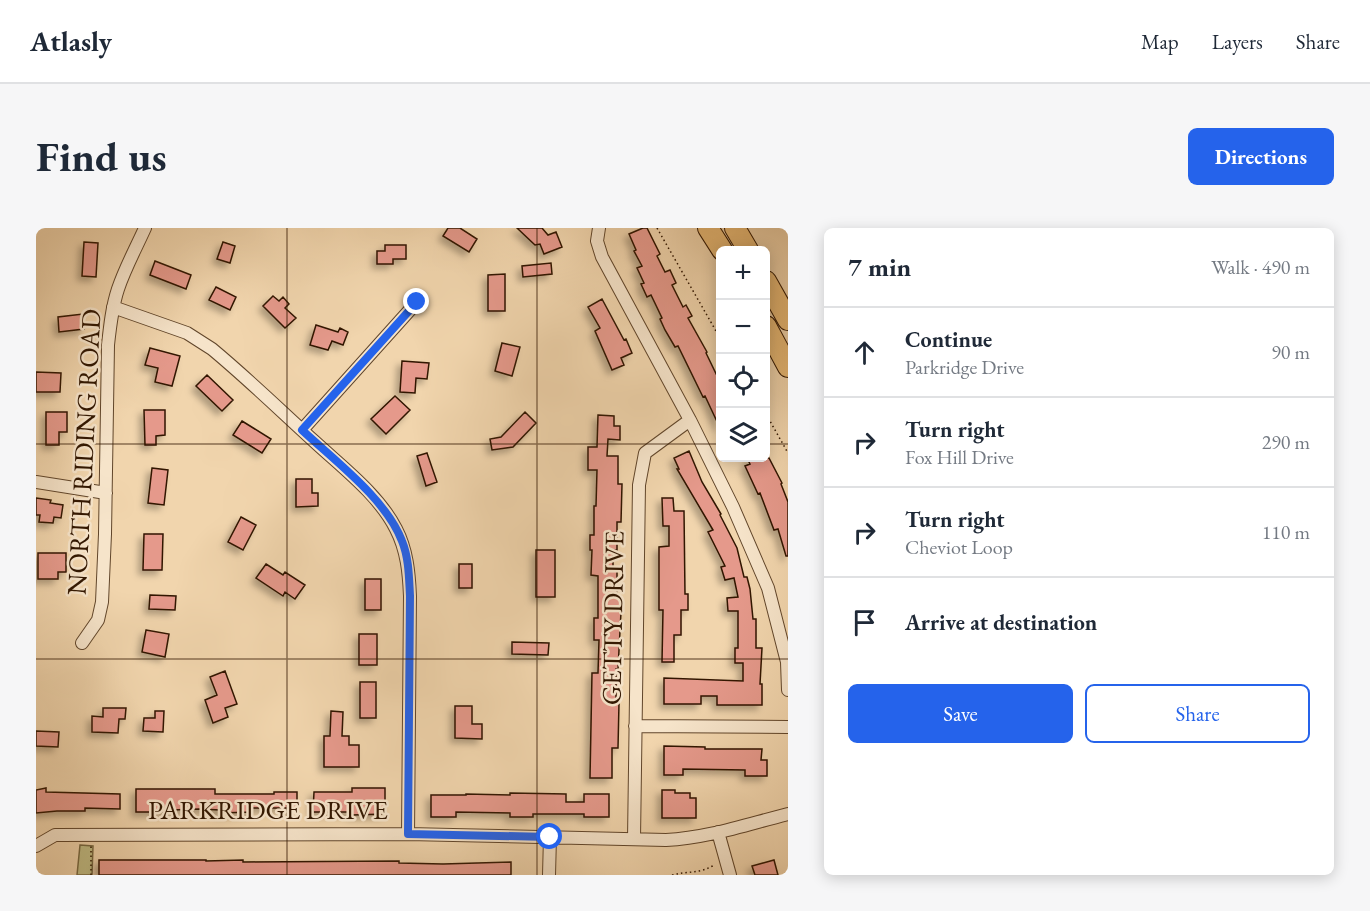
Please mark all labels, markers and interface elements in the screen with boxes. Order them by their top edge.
text: Atlasly [30,23,112,59]
text: Map [1141,28,1179,55]
text: Layers [1212,28,1263,55]
text: Share [1296,28,1340,55]
button: Directions [1188,128,1334,185]
text: Find us [36,129,167,184]
map controls [716,246,770,462]
button: + [716,246,770,300]
text: 7 min [848,250,911,284]
text: Walk · 490 m [1211,254,1310,280]
route end [403,288,429,314]
button: − [716,300,770,354]
street label: NORTH RIDING ROAD [59,308,108,596]
text: Continue [905,325,992,354]
icon: ahead [848,336,881,369]
text: 90 m [1271,339,1310,365]
button: locate [716,354,770,408]
text: Parkridge Drive [905,354,1024,380]
button: layers [716,408,770,462]
text: Turn right [905,415,1004,444]
icon: right [848,426,881,459]
text: 290 m [1262,429,1310,455]
text: Fox Hill Drive [905,444,1014,470]
text: Turn right [905,505,1004,534]
icon: right [848,516,881,549]
text: 110 m [1262,519,1310,545]
street label: GETTY DRIVE [593,531,632,705]
text: Cheviot Loop [905,534,1013,560]
icon: arrive [848,606,881,639]
text: Arrive at destination [905,608,1097,637]
button: Save [848,684,1073,743]
button: Share [1085,684,1310,743]
street label: PARKRIDGE DRIVE [148,792,388,827]
route start [536,823,562,849]

